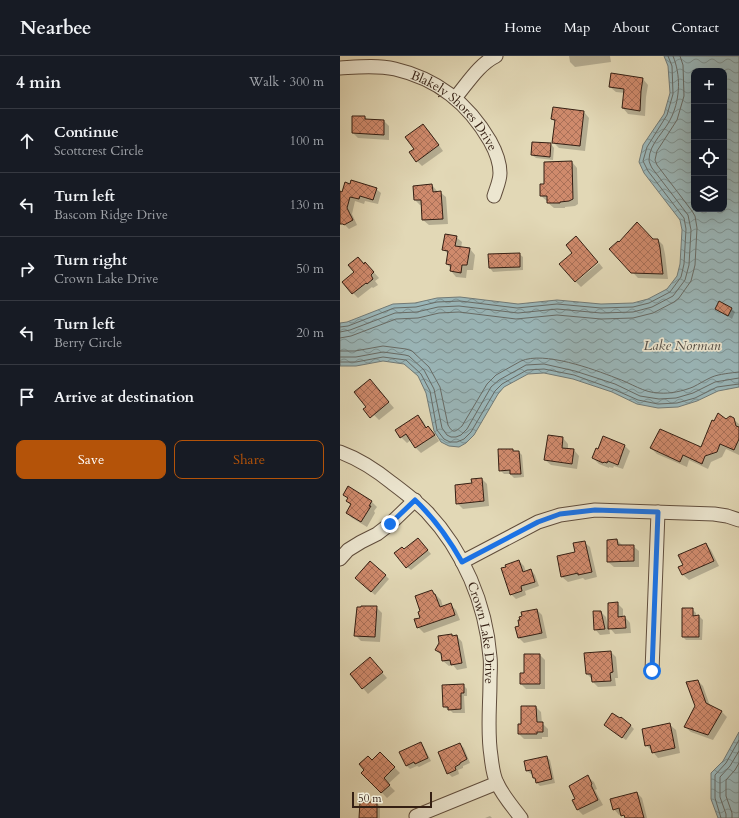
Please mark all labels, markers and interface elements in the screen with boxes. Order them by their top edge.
text: Nearbee [20,15,91,41]
text: Home [504,18,542,37]
text: Map [564,18,590,37]
text: About [612,18,649,37]
text: Contact [671,18,719,37]
street label: Blakely Shores Drive [408,66,501,154]
map controls [691,68,727,212]
button: + [691,68,727,104]
text: 4 min [16,71,61,94]
text: Walk · 300 m [249,73,324,91]
button: − [691,104,727,140]
text: Continue [54,122,119,142]
icon: ahead [16,130,38,152]
text: 100 m [290,132,324,150]
button: locate [691,140,727,176]
text: Scottcrest Circle [54,142,144,160]
button: layers [691,176,727,212]
text: Turn left [54,186,115,206]
icon: left [16,194,38,216]
text: 130 m [290,196,324,214]
text: Bascom Ridge Drive [54,206,168,224]
text: Turn right [54,250,127,270]
icon: right [16,258,38,280]
text: 50 m [296,260,324,278]
text: Crown Lake Drive [54,270,158,288]
text: Turn left [54,314,115,334]
icon: left [16,322,38,344]
text: 20 m [296,324,324,342]
text: Berry Circle [54,334,122,352]
water label: Lake Norman [644,336,721,355]
icon: arrive [16,386,38,408]
text: Arrive at destination [54,387,194,407]
button: Save [16,440,166,479]
button: Share [174,440,324,479]
route end [381,515,399,533]
street label: Crown Lake Drive [463,579,499,684]
route start [643,662,661,680]
scale bar [352,790,432,809]
text: 50 m [358,791,382,806]

